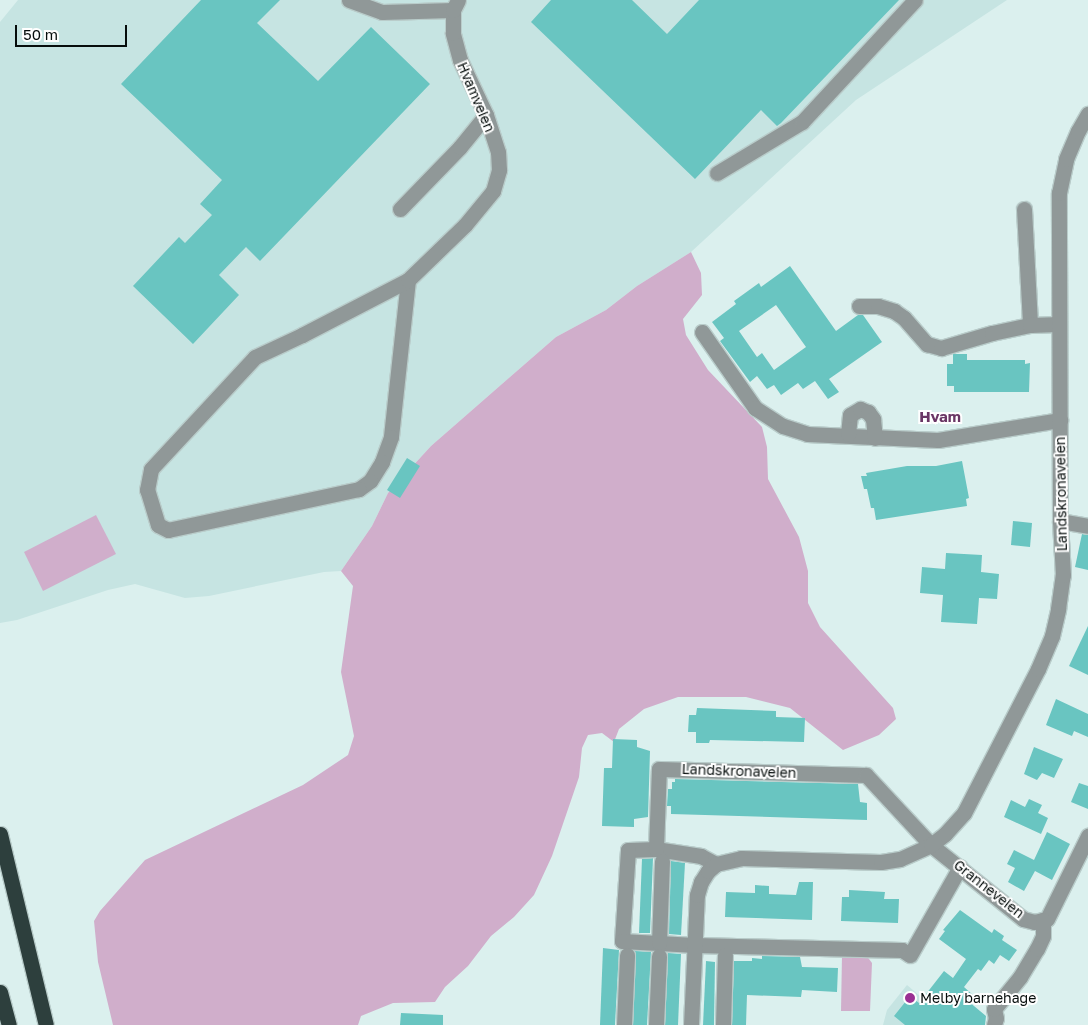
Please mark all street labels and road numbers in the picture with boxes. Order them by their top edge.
street label: Hvamveien [454,60,498,134]
street label: Landskronaveien [1052,437,1070,551]
street label: Landskronaveien [681,761,797,781]
street label: Granneveien [951,856,1027,922]

